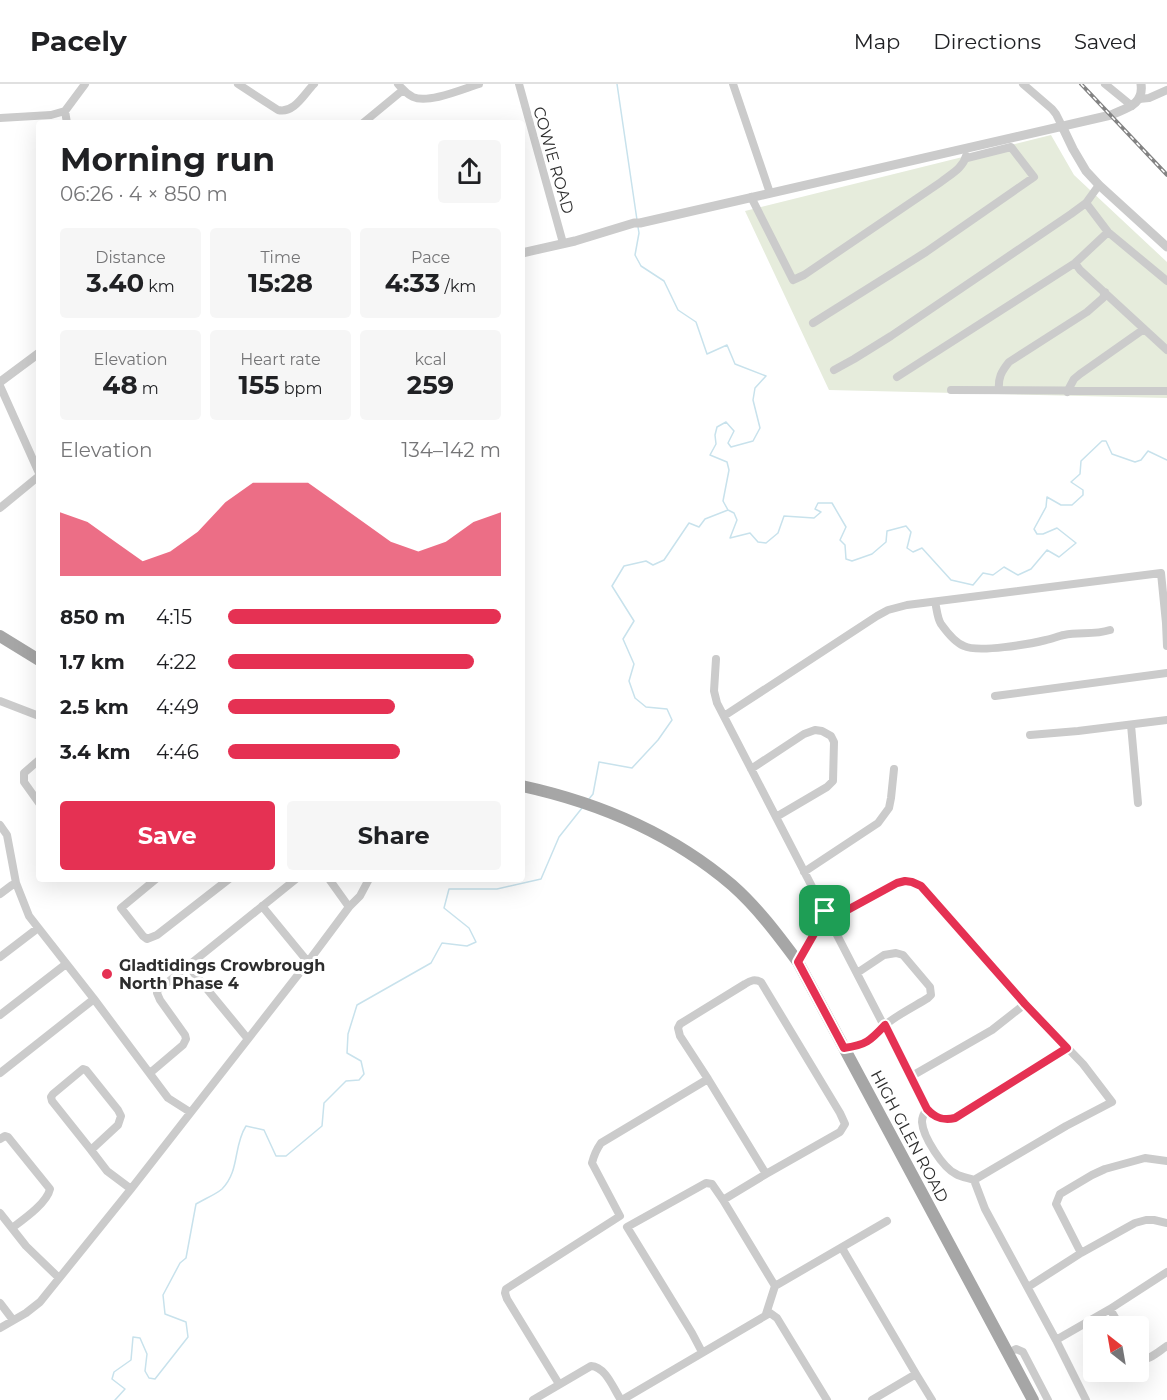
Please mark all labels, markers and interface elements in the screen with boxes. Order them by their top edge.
text: Pacely [30,24,127,58]
text: Map [854,29,900,54]
text: Directions [933,29,1041,54]
text: Saved [1074,29,1137,54]
street label: COWIE ROAD [529,104,578,216]
text: Morning run [60,139,275,179]
button: share [438,140,501,203]
text: 06:26 · 4 × 850 m [60,182,228,206]
text: Distance [95,248,166,267]
text: Time [260,248,301,267]
text: Pace [411,248,450,267]
text: 3.40 [86,267,144,299]
text: 15:28 [248,267,313,299]
text: 4:33 [385,267,440,299]
text: km [144,277,175,296]
text: /km [440,277,476,296]
text: Elevation [94,350,167,369]
text: Heart rate [240,350,321,369]
text: kcal [415,350,446,369]
text: 48 [102,369,138,401]
text: 155 [239,369,280,401]
text: 259 [407,369,454,401]
text: m [138,379,159,398]
text: bpm [280,379,322,398]
text: Elevation [60,438,152,462]
text: 134–142 m [401,438,501,462]
text: 850 m [60,605,125,629]
text: 4:15 [156,605,192,629]
text: 1.7 km [60,650,125,674]
text: 4:22 [156,650,196,674]
text: 2.5 km [60,695,129,719]
text: 4:49 [156,695,199,719]
text: 3.4 km [60,740,131,764]
text: 4:46 [156,740,199,764]
button: Save [60,801,275,870]
button: Share [287,801,501,870]
pin [799,885,850,936]
icon: arrive [808,894,841,927]
place label: Gladtidings Crowbrough North Phase 4 [119,956,325,993]
marker: Gladtidings Crowbrough North Phase 4 [100,967,114,981]
street label: HIGH GLEN ROAD [867,1067,952,1205]
north arrow [1083,1316,1149,1382]
map controls [1083,1316,1149,1382]

